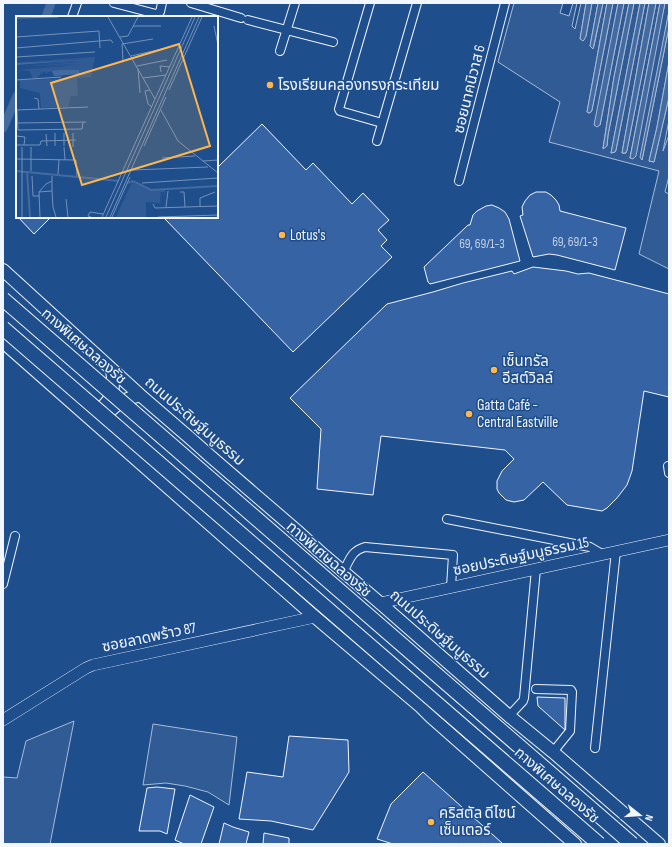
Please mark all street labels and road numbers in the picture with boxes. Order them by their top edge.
street label: ซอยนาคนิวาส 6 [449,43,490,135]
street label: ทางพิเศษฉลองรัช [37,304,130,389]
street label: ถนนประดิษฐ์มนูธรรม [141,373,249,470]
street label: ทางพิเศษฉลองรัช [282,517,375,602]
street label: ซอยประดิษฐ์มนูธรรม 15 [451,533,591,580]
street label: ถนนประดิษฐ์มนูธรรม [386,586,494,683]
street label: ซอยลาดพร้าว 87 [100,618,198,657]
street label: ทางพิเศษฉลองรัช [510,743,603,828]

